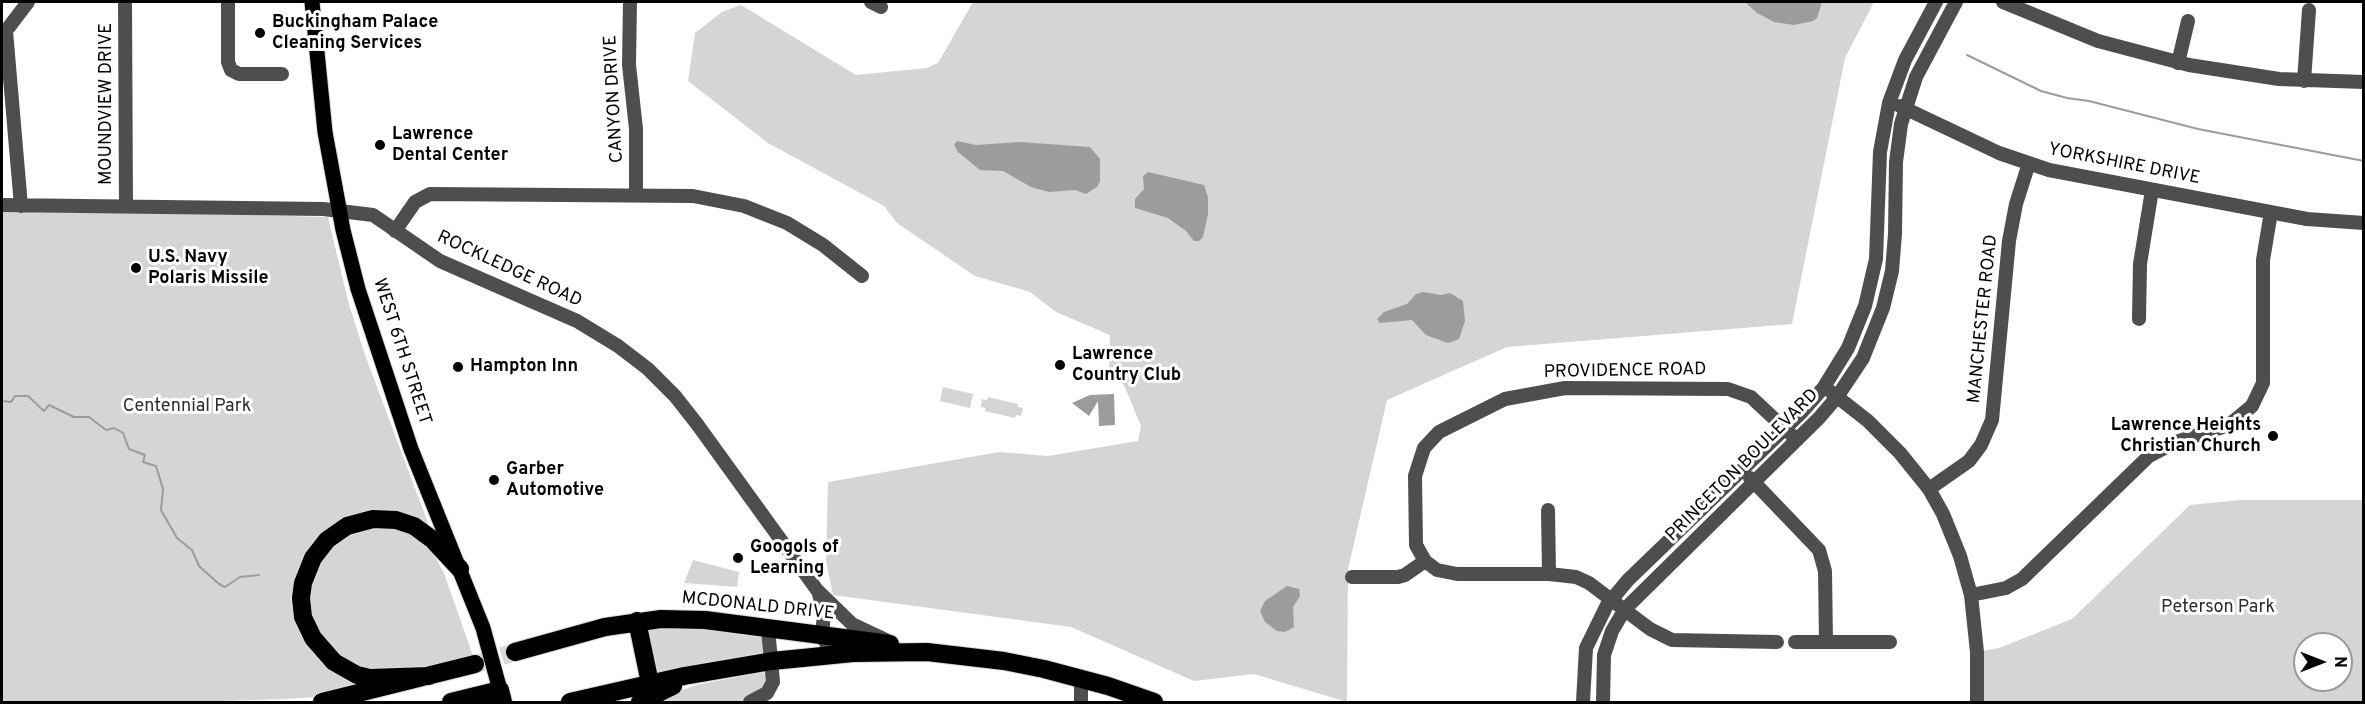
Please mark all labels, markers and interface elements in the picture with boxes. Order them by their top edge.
place label: Buckingham Palace Cleaning Services [272,12,438,54]
street label: MOUNDVIEW DRIVE [96,23,118,185]
marker: Buckingham Palace Cleaning Services [253,26,267,40]
street label: CANYON DRIVE [601,34,629,164]
place label: Lawrence Dental Center [392,124,508,166]
marker: Lawrence Dental Center [373,138,387,152]
street label: YORKSHIRE DRIVE [2046,140,2202,190]
street label: ROCKLEDGE ROAD [433,227,585,313]
street label: MANCHESTER ROAD [1964,234,2004,404]
place label: U.S. Navy Polaris Missile [148,247,268,290]
marker: U.S. Navy Polaris Missile [129,261,143,275]
street label: WEST 6TH STREET [367,276,435,428]
place label: Lawrence Country Club [1072,344,1181,386]
place label: Hampton Inn [470,356,578,378]
marker: Lawrence Country Club [1053,358,1067,372]
marker: Hampton Inn [451,360,465,374]
street label: PROVIDENCE ROAD [1543,360,1707,384]
street label: PRINCETON BOULEVARD [1662,385,1824,547]
park label: Centennial Park [123,396,251,418]
place label: Lawrence Heights Christian Church [2111,415,2261,458]
marker: Lawrence Heights Christian Church [2266,429,2280,443]
place label: Garber Automotive [506,459,604,502]
marker: Garber Automotive [487,473,501,487]
place label: Googols of Learning [750,537,838,580]
marker: Googols of Learning [731,551,745,565]
street label: MCDONALD DRIVE [681,588,835,626]
park label: Peterson Park [2161,597,2275,619]
north arrow [2293,632,2353,692]
text: N [2329,656,2349,668]

